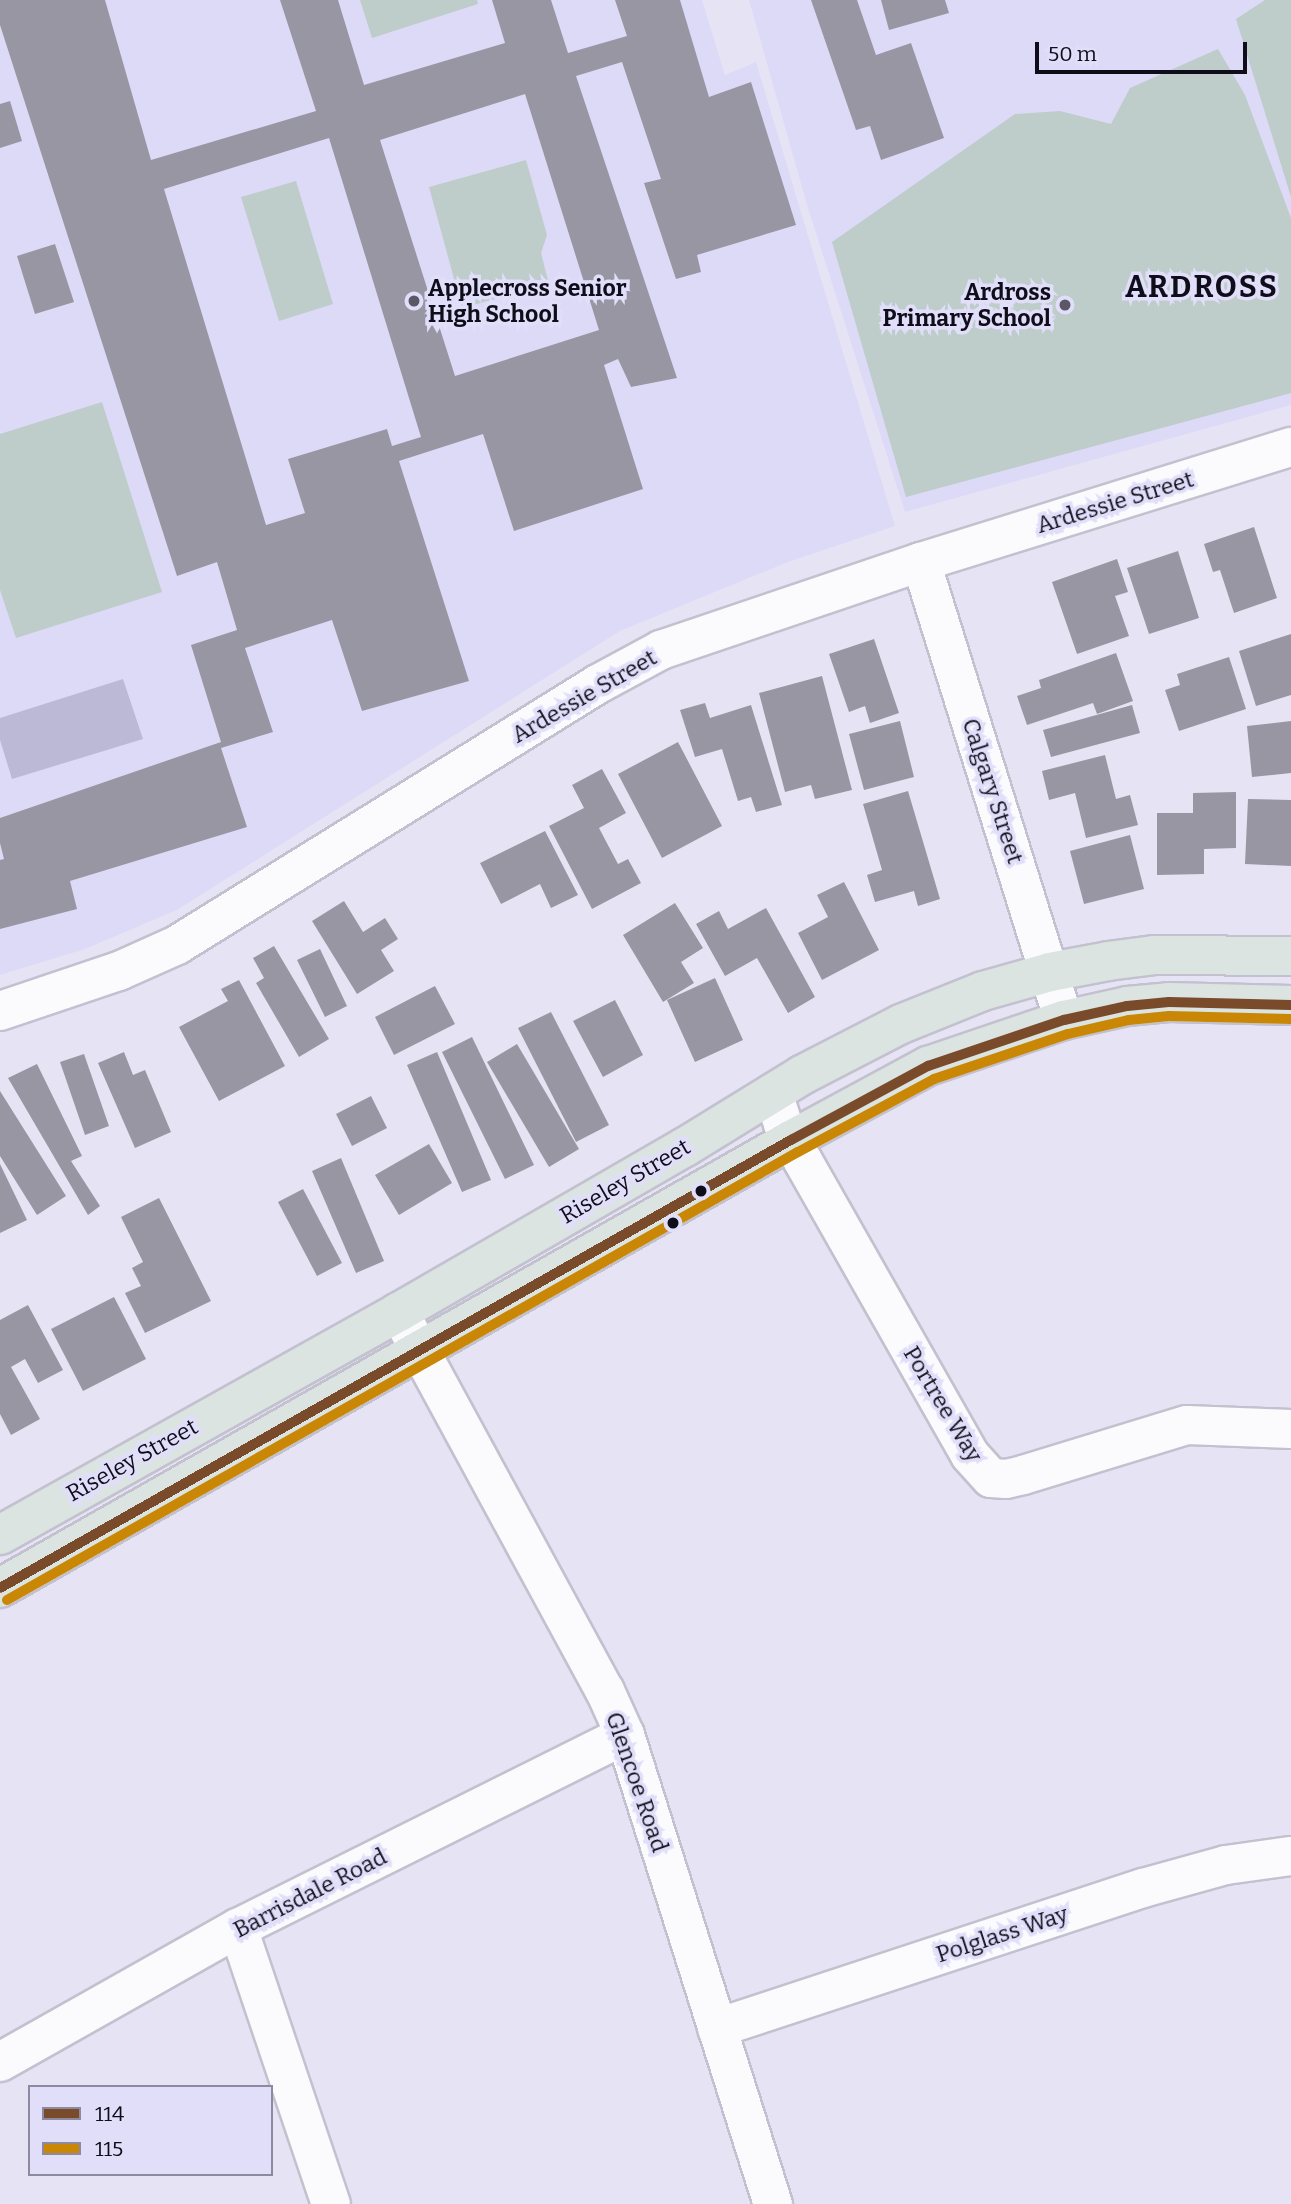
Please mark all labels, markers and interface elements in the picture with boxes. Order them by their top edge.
scale bar [1039,28,1251,72]
text: 50 m [1048,41,1097,67]
district label: ARDROSS [1126,269,1278,305]
place label: Applecross Senior High School [428,274,627,328]
place label: Ardross Primary School [883,278,1051,332]
marker: Applecross Senior High School [406,293,422,309]
marker: Ardross Primary School [1057,297,1073,313]
street label: Ardessie Street [1033,465,1197,539]
street label: Ardessie Street [507,643,661,749]
street label: Calgary Street [957,715,1029,867]
street label: Riseley Street [555,1133,695,1229]
unlabelled marker [694,1184,708,1198]
unlabelled marker [666,1216,680,1230]
street label: Portree Way [898,1341,988,1467]
street label: Riseley Street [62,1413,202,1507]
street label: Glencoe Road [600,1708,674,1856]
street label: Barrisdale Road [229,1843,391,1943]
street label: Polglass Way [933,1900,1071,1968]
legend [28,2085,273,2176]
text: 114 [95,2101,124,2127]
text: 115 [95,2136,123,2162]

